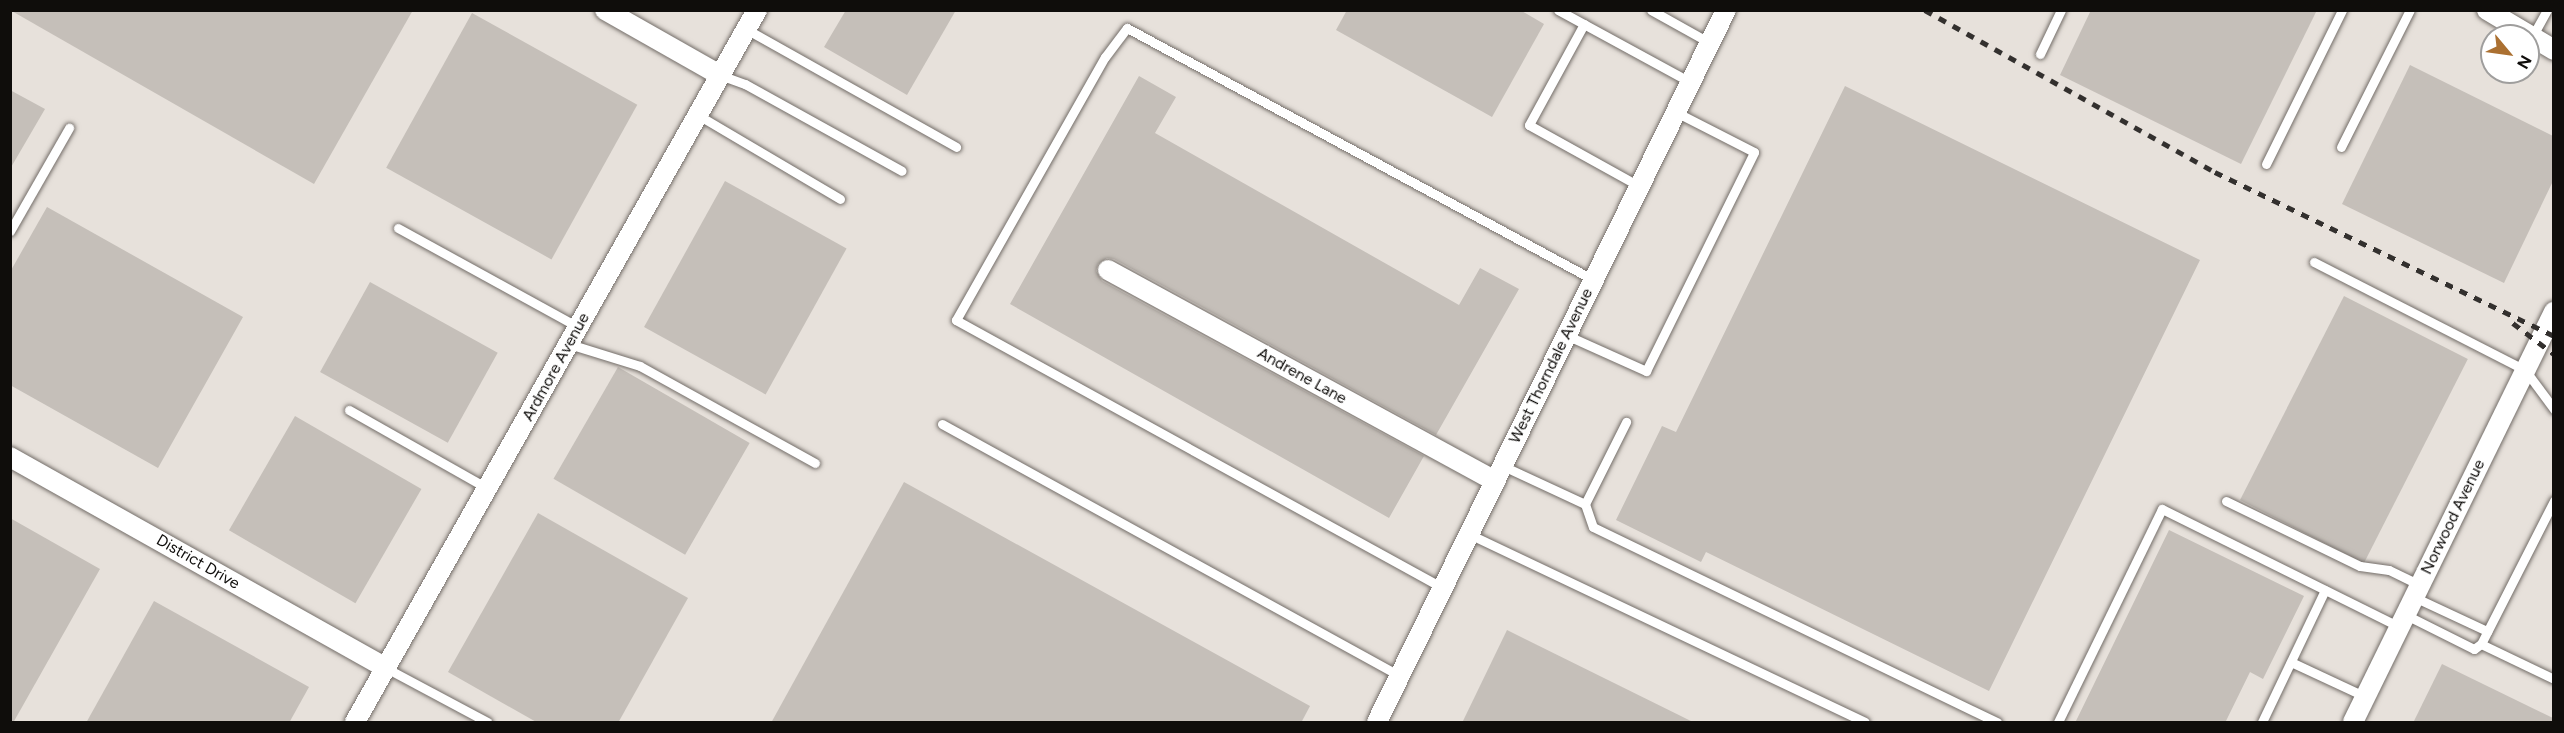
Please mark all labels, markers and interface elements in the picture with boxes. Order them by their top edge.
north arrow [2480,24,2540,84]
text: N [2513,52,2536,72]
street label: West Thorndale Avenue [1505,285,1597,447]
street label: Ardmore Avenue [518,310,594,424]
street label: Andrene Lane [1254,344,1350,408]
street label: Norwood Avenue [2417,456,2489,578]
street label: District Drive [153,530,243,594]

